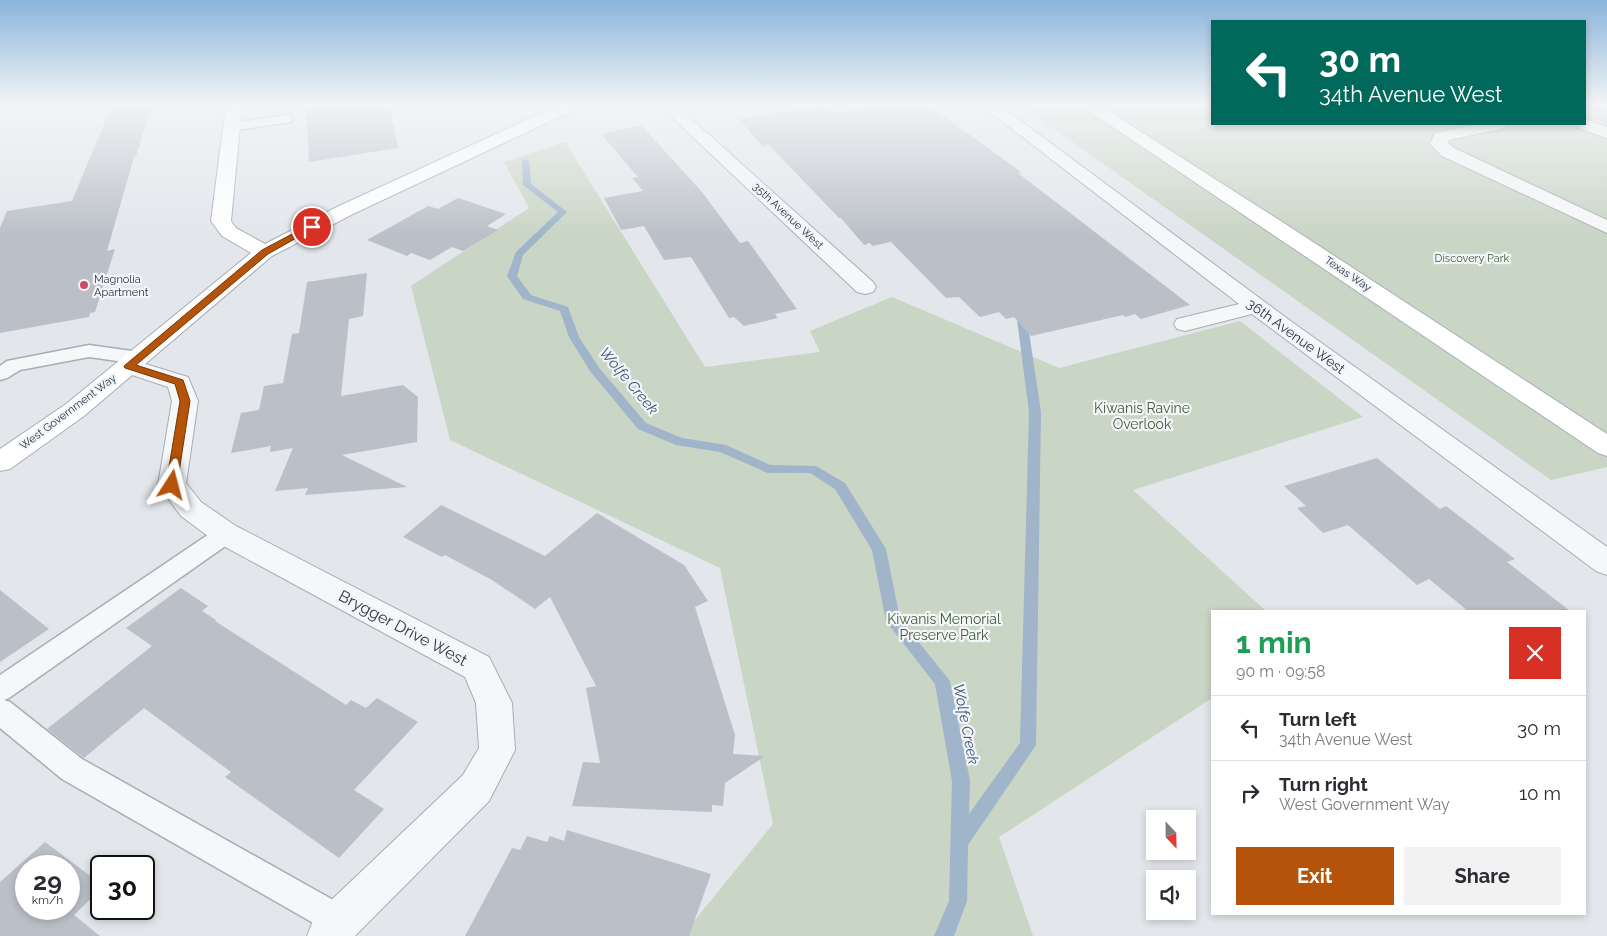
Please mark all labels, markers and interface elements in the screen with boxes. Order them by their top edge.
text: 30 m [1319,39,1401,80]
icon: left [1236,40,1301,105]
text: 34th Avenue West [1319,81,1502,107]
street label: 35th Avenue West [750,180,826,252]
pin [291,206,333,248]
icon: arrive [298,213,326,241]
park label: Discovery Park [1435,252,1510,265]
street label: Texas Way [1322,254,1374,294]
place label: Magnolia Apartment [94,273,149,299]
marker: Magnolia Apartment [78,279,90,291]
street label: 36th Avenue West [1244,295,1348,377]
water label: Wolfe Creek [596,344,662,418]
street label: West Government Way [17,371,119,453]
park label: Kiwanis Ravine Overlook [1094,400,1190,432]
position arrow [145,458,197,510]
street label: Brygger Drive West [335,586,471,670]
park label: Kiwanis Memorial Preserve Park [887,611,1001,643]
text: 1 min [1236,625,1312,660]
button: close [1509,627,1561,679]
text: 90 m · 09:58 [1236,662,1326,681]
water label: Wolfe Creek [949,682,983,766]
text: Turn left [1279,708,1356,730]
icon: left [1236,714,1264,742]
text: 30 m [1517,717,1561,739]
text: 34th Avenue West [1279,730,1412,749]
text: Turn right [1279,773,1368,795]
icon: right [1236,779,1264,807]
text: 10 m [1519,782,1561,804]
text: West Government Way [1279,795,1450,814]
north arrow [1146,810,1196,860]
map controls [1146,810,1196,920]
button: Exit [1236,847,1394,905]
button: Share [1404,847,1561,905]
speed limit sign: 30 [90,855,155,920]
text: 29 [33,866,62,896]
button: sound [1146,870,1196,920]
text: km/h [32,893,63,907]

